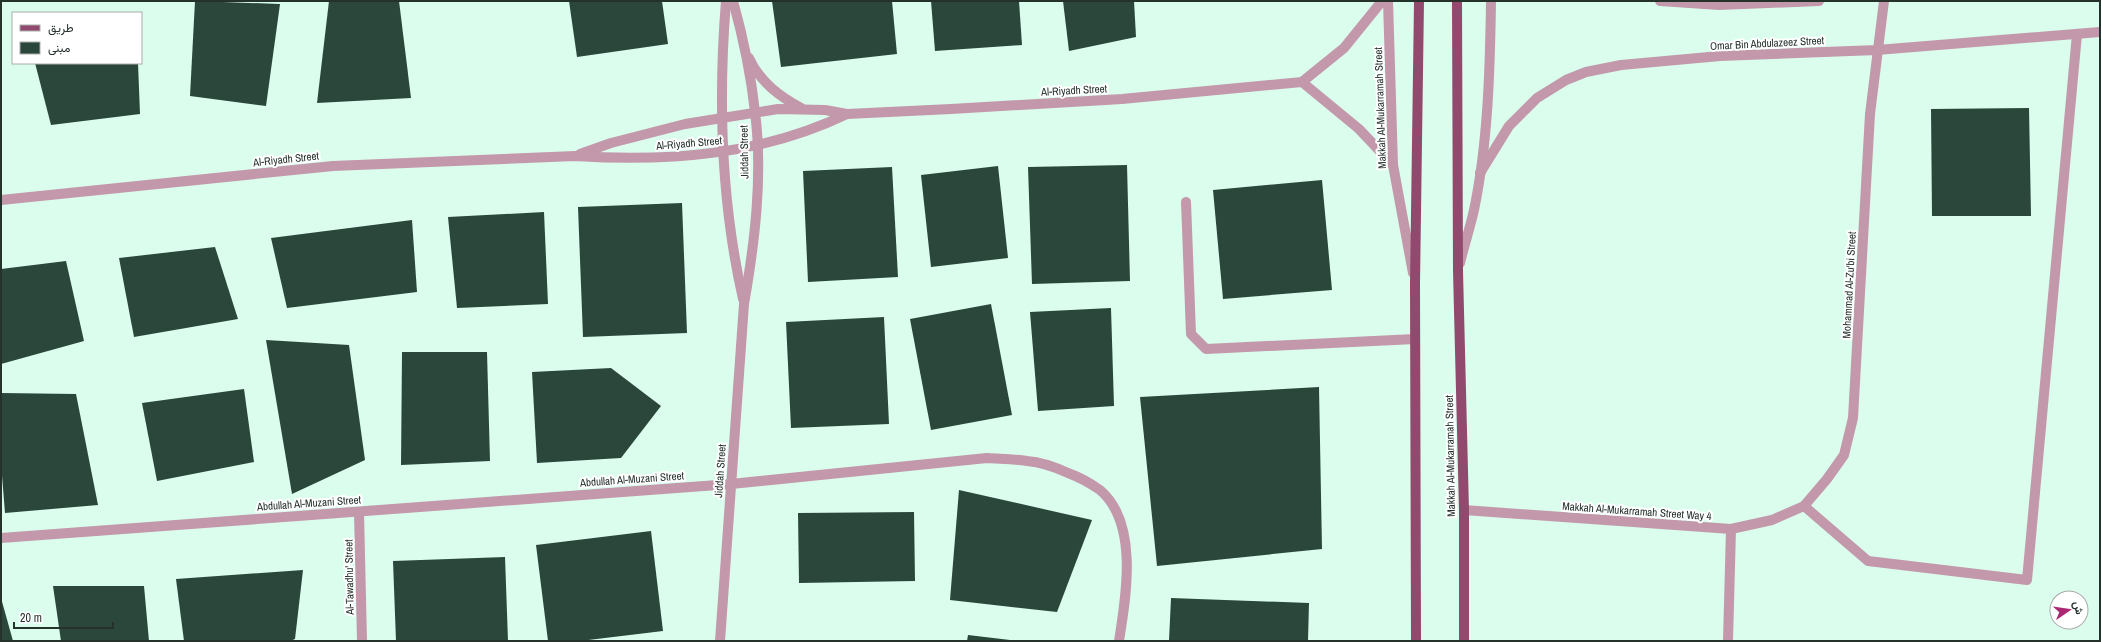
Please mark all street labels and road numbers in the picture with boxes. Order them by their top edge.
street label: Omar Bin Abdulazeez Street [1710,33,1825,53]
street label: Makkah Al-Mukarramah Street [1371,46,1389,169]
street label: Al-Riyadh Street [1040,81,1108,99]
street label: Jiddah Street [737,125,751,179]
street label: Al-Riyadh Street [654,133,723,153]
street label: Al-Riyadh Street [251,149,320,170]
street label: Mohammad Al-Zu'bi Street [1839,231,1859,339]
street label: Makkah Al-Mukarramah Street [1442,394,1458,517]
street label: Jiddah Street [711,443,729,498]
street label: Abdullah Al-Muzani Street [578,468,685,490]
street label: Abdullah Al-Muzani Street [255,492,362,514]
street label: Makkah Al-Mukarramah Street Way 4 [1562,499,1712,523]
street label: Al-Tawadhu' Street [341,539,357,616]

